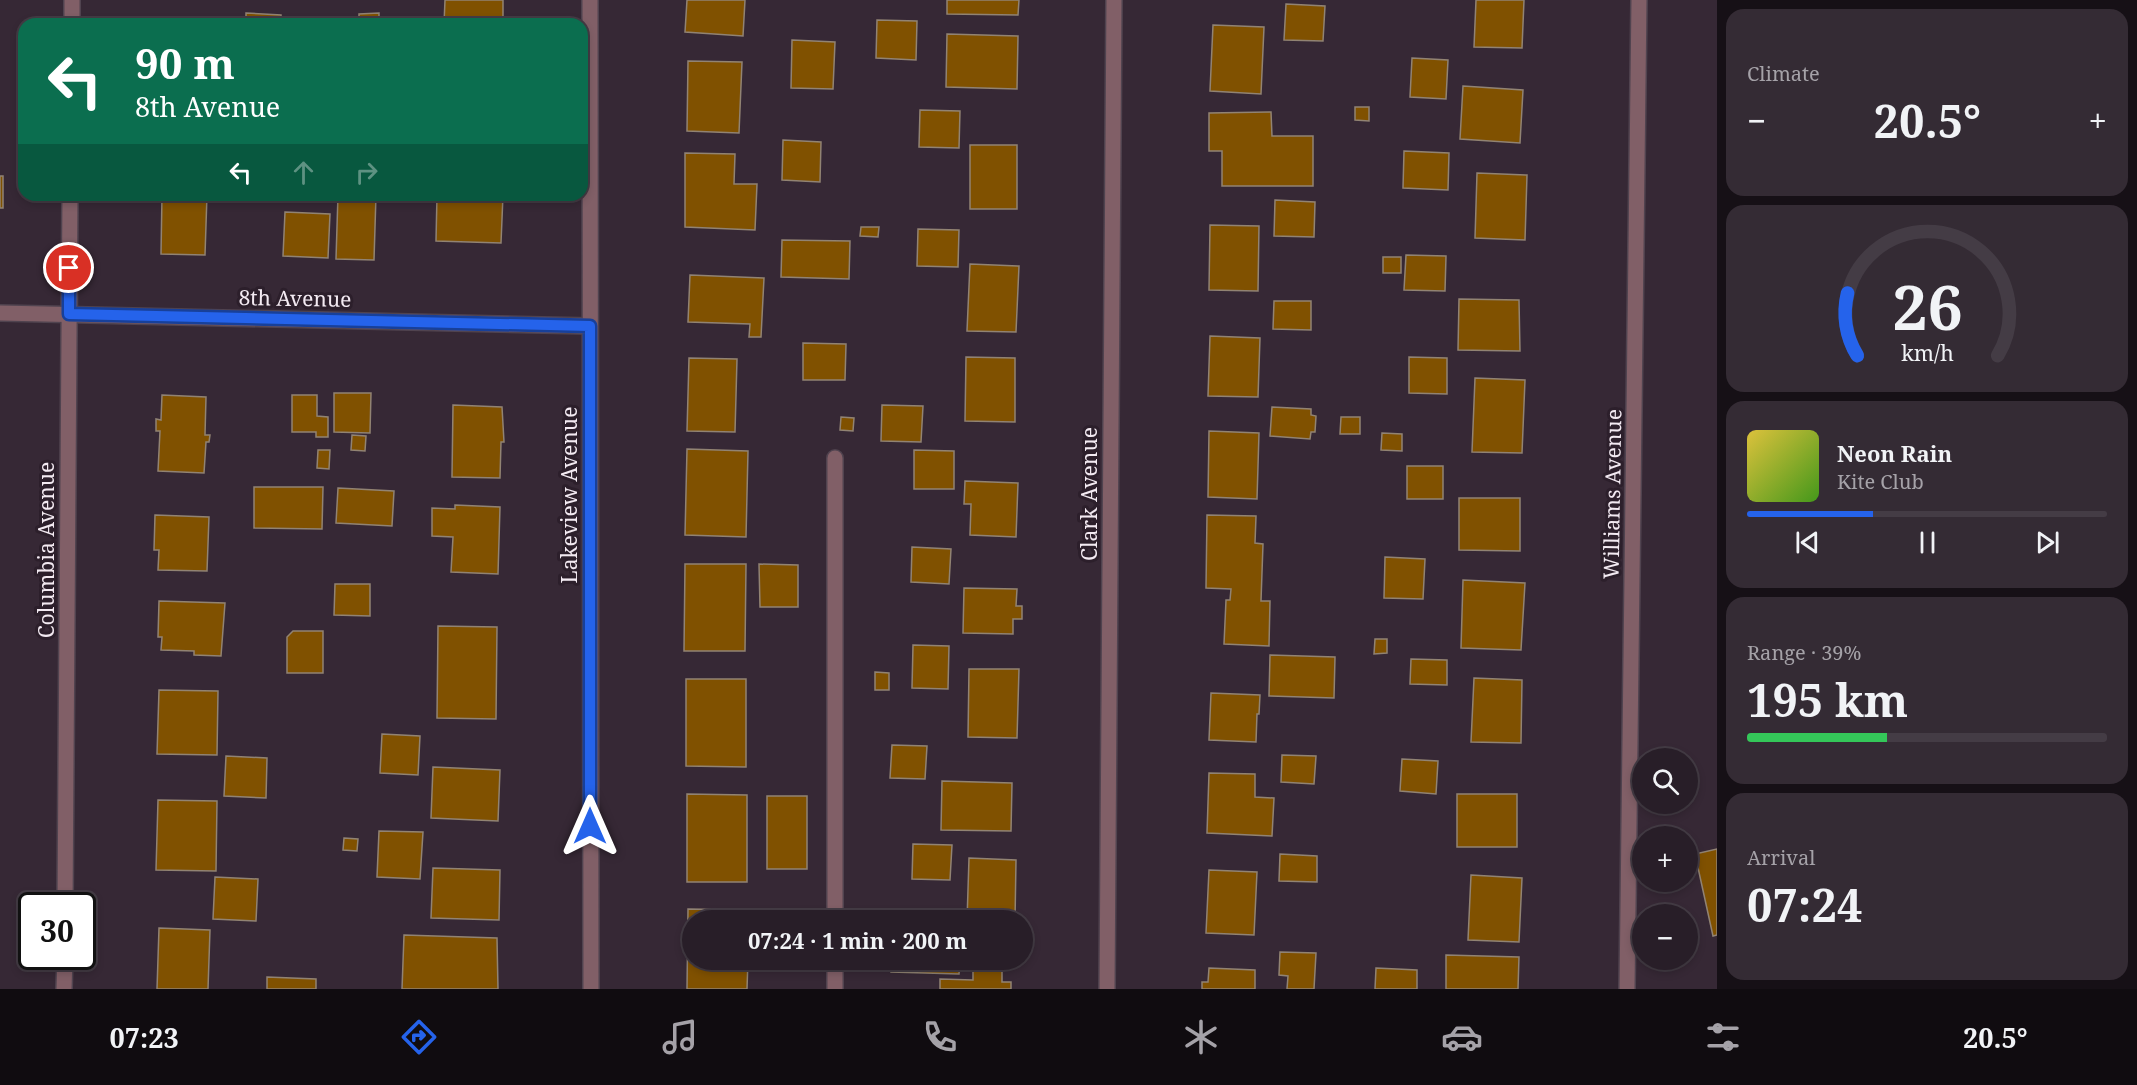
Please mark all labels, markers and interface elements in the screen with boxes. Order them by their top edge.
text: 90 m [135,34,235,91]
icon: left [36,42,114,120]
text: Climate [1747,60,1820,87]
text: 8th Avenue [135,88,280,125]
text: 20.5° [1874,90,1981,151]
text: − [1747,98,1766,143]
text: + [2089,98,2107,143]
icon: left [224,156,257,189]
icon: ahead [287,156,320,189]
icon: right [350,156,383,189]
pin [43,242,94,293]
icon: arrive [52,251,85,284]
text: 26 [1892,263,1962,348]
street label: 8th Avenue [238,283,352,313]
text: km/h [1901,338,1954,367]
street label: Lakeview Avenue [555,407,583,583]
street label: Williams Avenue [1597,409,1627,579]
street label: Clark Avenue [1075,427,1103,561]
text: Neon Rain [1837,438,1952,468]
street label: Columbia Avenue [32,462,60,638]
text: Kite Club [1837,468,1924,495]
icon: previous [1791,526,1824,559]
icon: pause [1911,526,1944,559]
icon: next [2031,526,2064,559]
text: Range · 39% [1747,639,1861,666]
text: 195 km [1747,669,1908,730]
map controls [1632,748,1698,970]
button: search [1632,748,1698,814]
position arrow [558,794,622,858]
button: + [1632,826,1698,892]
text: Arrival [1747,844,1815,871]
text: 07:24 [1747,874,1862,935]
speed limit sign: 30 [18,892,96,970]
button: − [1632,904,1698,970]
text: 07:24 · 1 min · 200 m [748,925,967,955]
icon: directions [398,1016,440,1058]
icon: music [659,1016,701,1058]
icon: phone [919,1016,961,1058]
icon: climate [1180,1016,1222,1058]
icon: car [1441,1016,1483,1058]
icon: filters [1702,1016,1744,1058]
text: 07:23 [109,1019,179,1056]
text: 20.5° [1963,1019,2028,1056]

